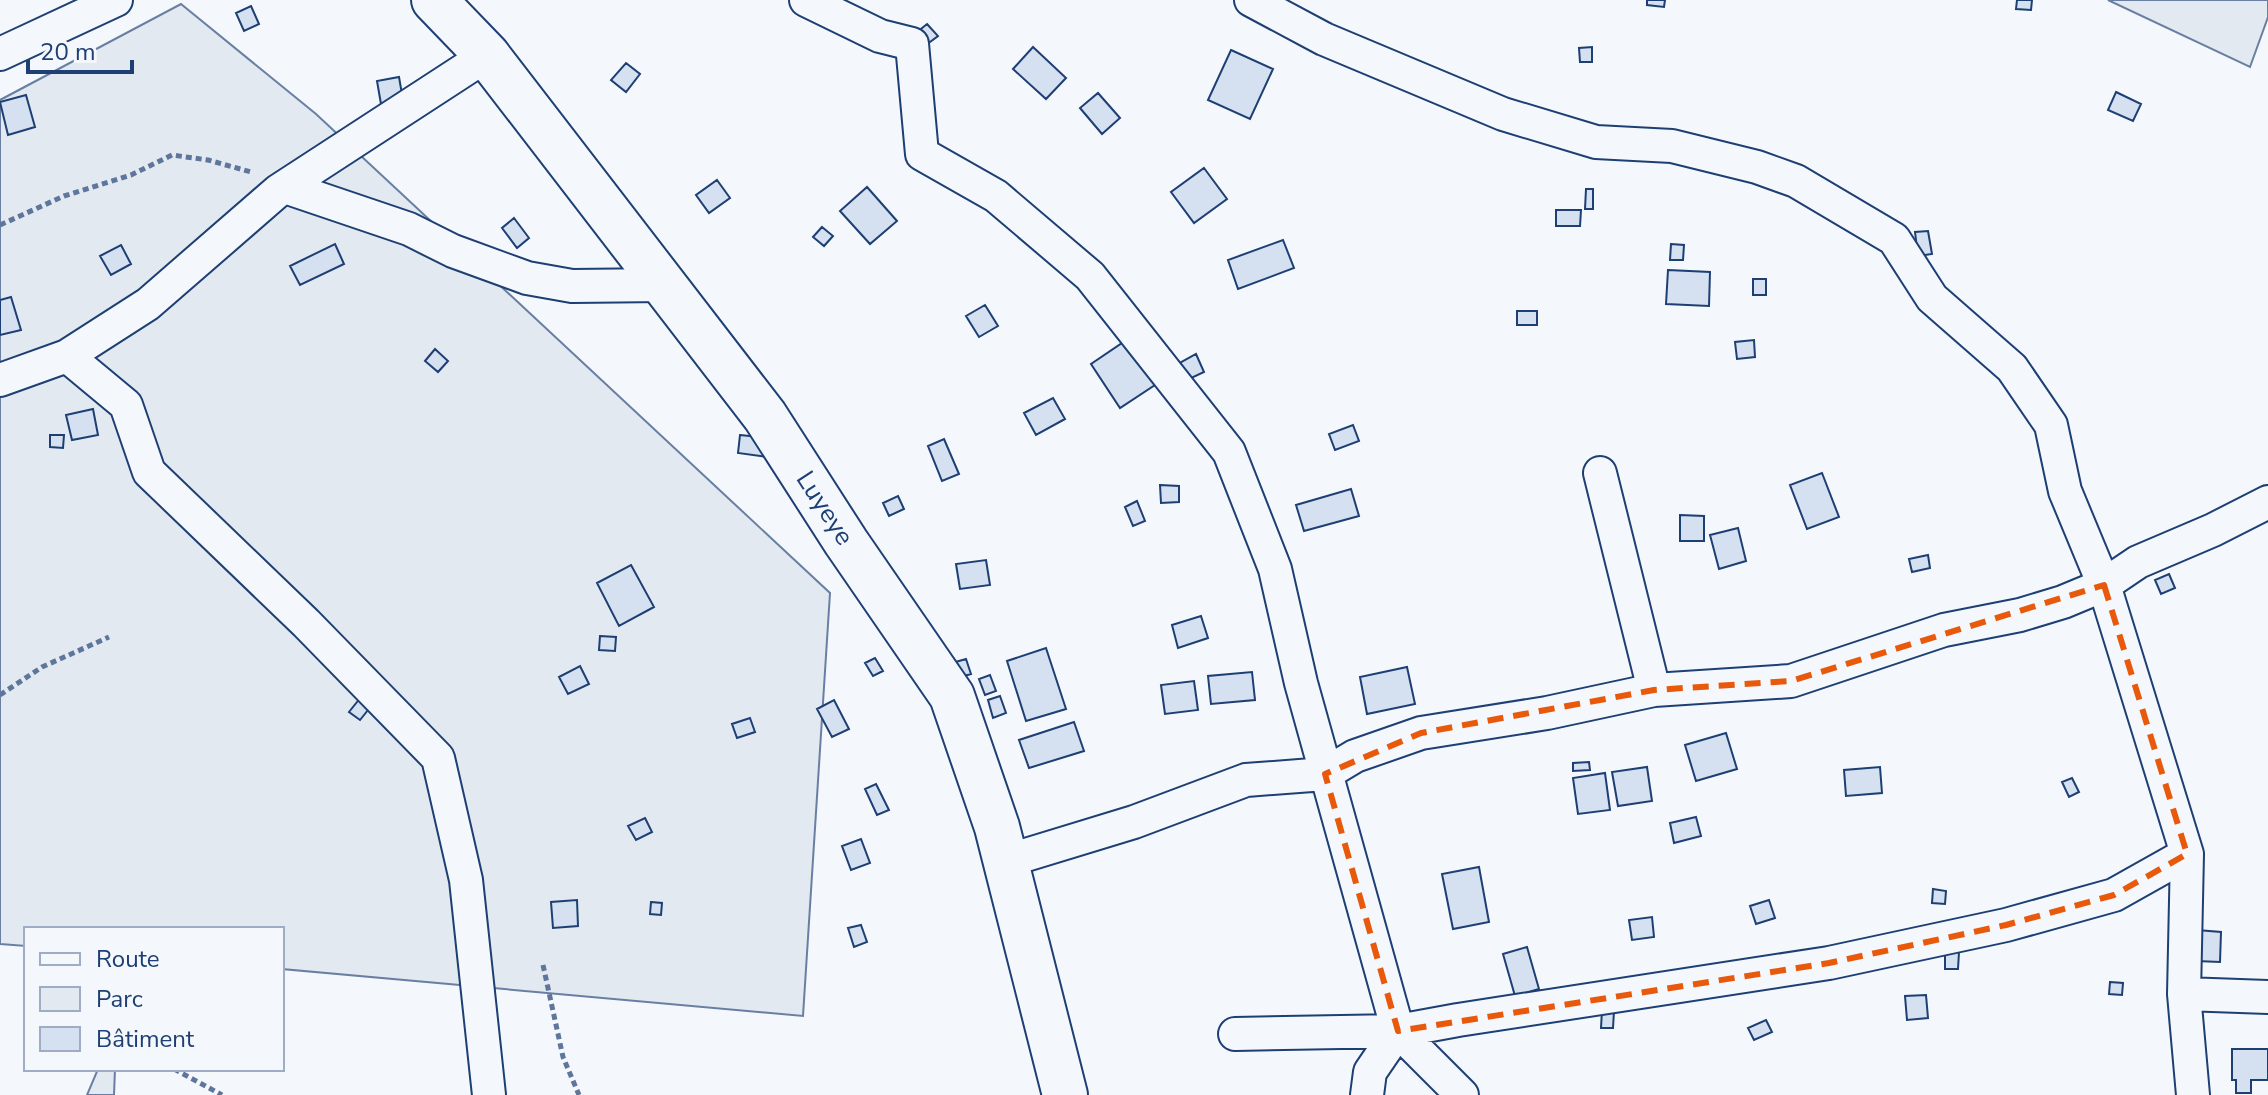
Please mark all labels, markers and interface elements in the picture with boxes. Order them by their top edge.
scale bar [28,24,132,74]
text: 20 m [40,36,96,68]
street label: Luyeye [788,464,862,552]
legend [24,927,284,1071]
text: Route [96,943,160,975]
text: Parc [96,983,143,1015]
text: Bâtiment [96,1023,195,1055]

